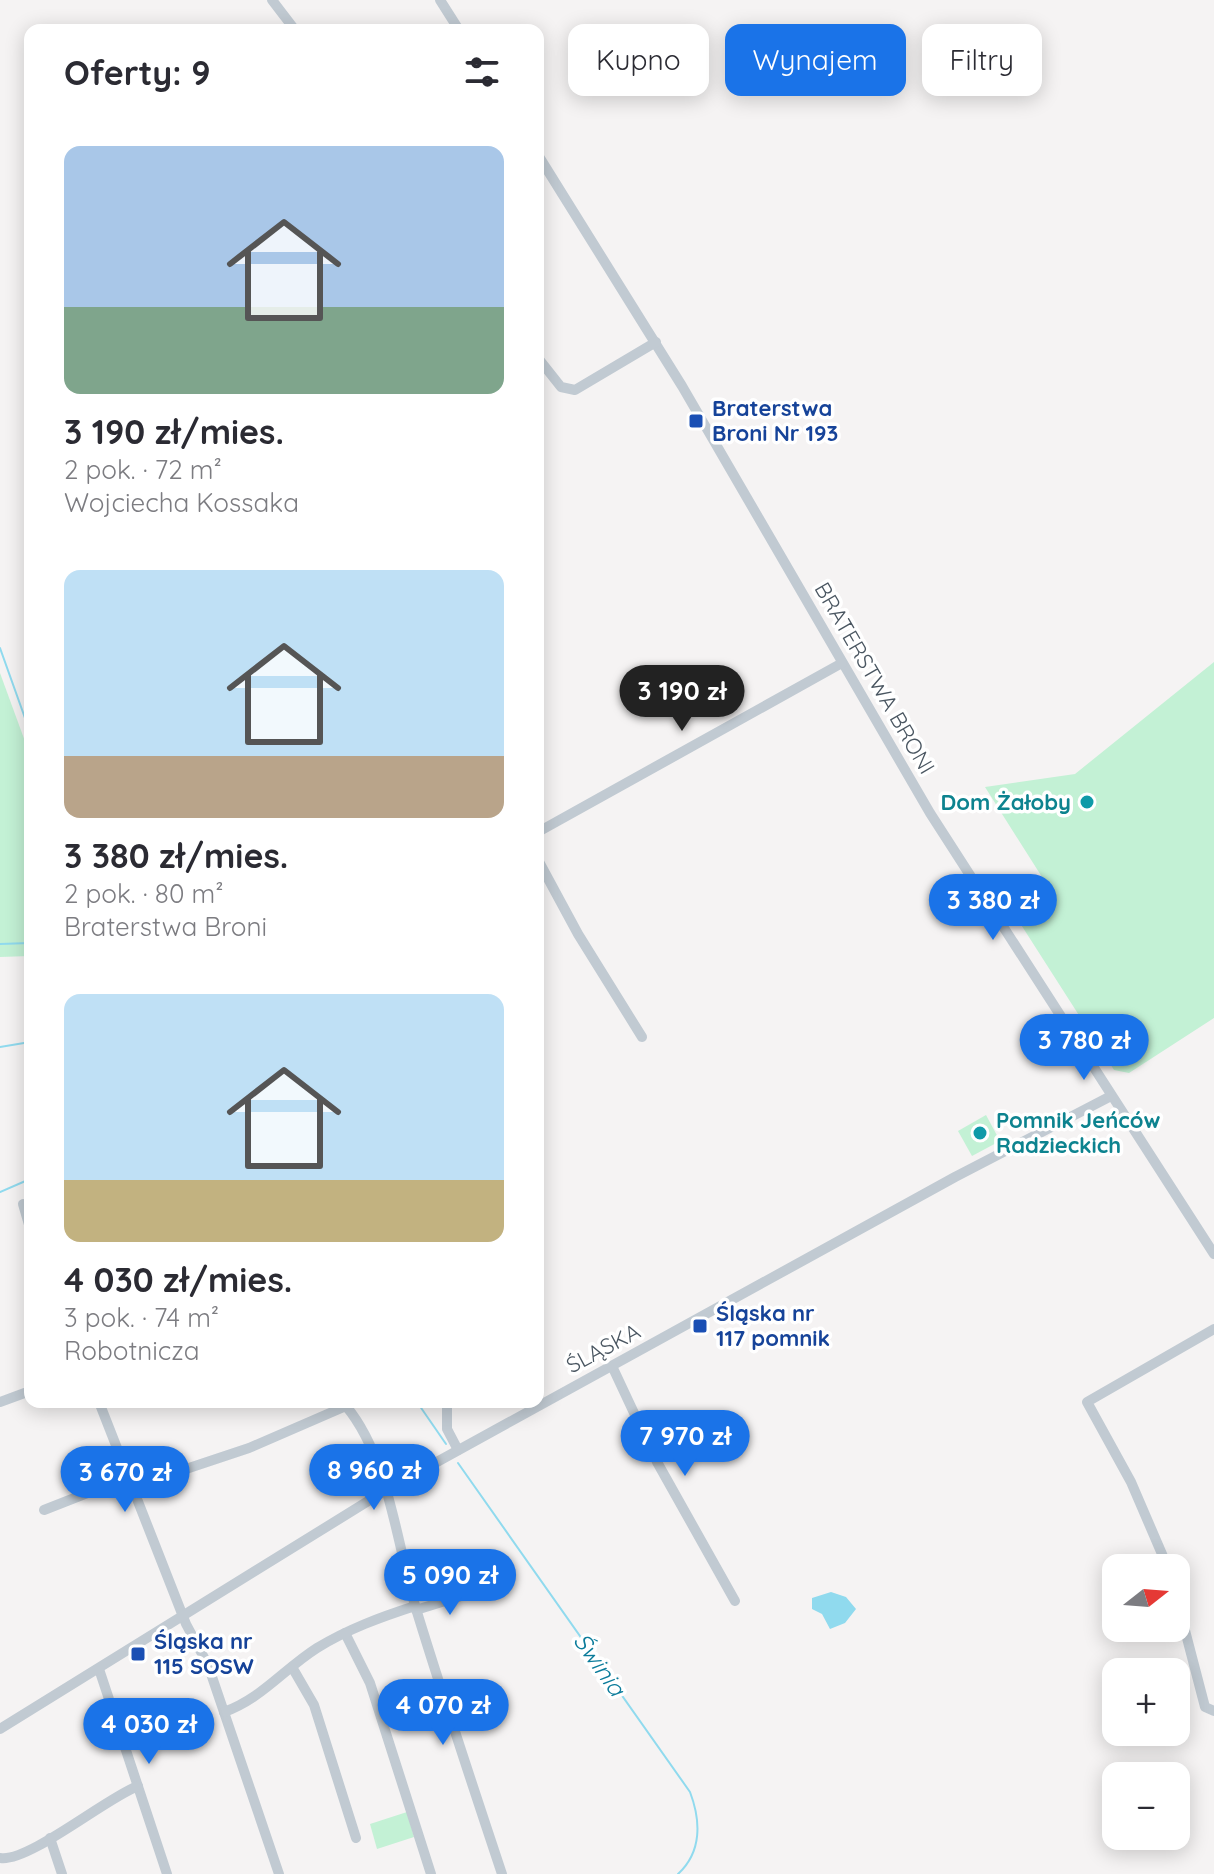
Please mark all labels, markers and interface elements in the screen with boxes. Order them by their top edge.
chip: Kupno [568,24,709,96]
chip: Wynajem [725,24,906,96]
chip: Filtry [922,24,1042,96]
icon: filters [460,50,504,94]
text: Oferty: 9 [64,51,210,94]
icon: home [212,198,356,342]
place label: Braterstwa Broni Nr 193 [712,394,838,447]
text: 3 190 zł/mies. [64,410,284,453]
marker: Braterstwa Broni Nr 193 [687,412,705,430]
text: 2 pok. · 72 m² [64,453,222,486]
text: Wojciecha Kossaka [64,486,299,519]
street label: BRATERSTWA BRONI [809,577,941,779]
icon: home [212,622,356,766]
pin: 3 190 zł [599,665,765,733]
text: 3 190 zł [638,674,726,707]
place label: Dom Żałoby [940,788,1071,816]
marker: Dom Żałoby [1078,793,1096,811]
text: 3 380 zł/mies. [64,834,288,877]
pin: 3 380 zł [910,874,1076,942]
text: 2 pok. · 80 m² [64,877,223,910]
text: 3 380 zł [947,883,1039,916]
text: Braterstwa Broni [64,910,267,943]
pin: 3 780 zł [1001,1014,1167,1082]
text: 3 780 zł [1038,1023,1130,1056]
icon: home [212,1046,356,1190]
place label: Pomnik Jeńców Radzieckich [996,1106,1160,1159]
marker: Pomnik Jeńców Radzieckich [971,1124,989,1142]
text: 4 030 zł/mies. [64,1258,292,1301]
place label: Śląska nr 117 pomnik [716,1299,830,1352]
text: 3 pok. · 74 m² [64,1301,219,1334]
street label: ŚLĄSKA [561,1317,645,1379]
marker: Śląska nr 117 pomnik [691,1317,709,1335]
text: Robotnicza [64,1334,200,1367]
pin: 7 970 zł [602,1410,768,1478]
text: 7 970 zł [639,1419,731,1452]
pin: 8 960 zł [291,1444,457,1512]
pin: 3 670 zł [42,1446,208,1514]
text: 8 960 zł [327,1453,421,1486]
text: 3 670 zł [79,1455,171,1488]
pin: 5 090 zł [367,1549,533,1617]
north arrow [1102,1554,1190,1642]
map controls [1102,1554,1190,1850]
text: 5 090 zł [402,1558,498,1591]
place label: Śląska nr 115 SOSW [154,1627,254,1680]
water label: Świnia [568,1627,633,1703]
marker: Śląska nr 115 SOSW [129,1645,147,1663]
button: + [1102,1658,1190,1746]
pin: 4 070 zł [360,1679,526,1747]
text: 4 070 zł [396,1688,490,1721]
pin: 4 030 zł [66,1698,232,1766]
text: 4 030 zł [101,1707,197,1740]
button: − [1102,1762,1190,1850]

